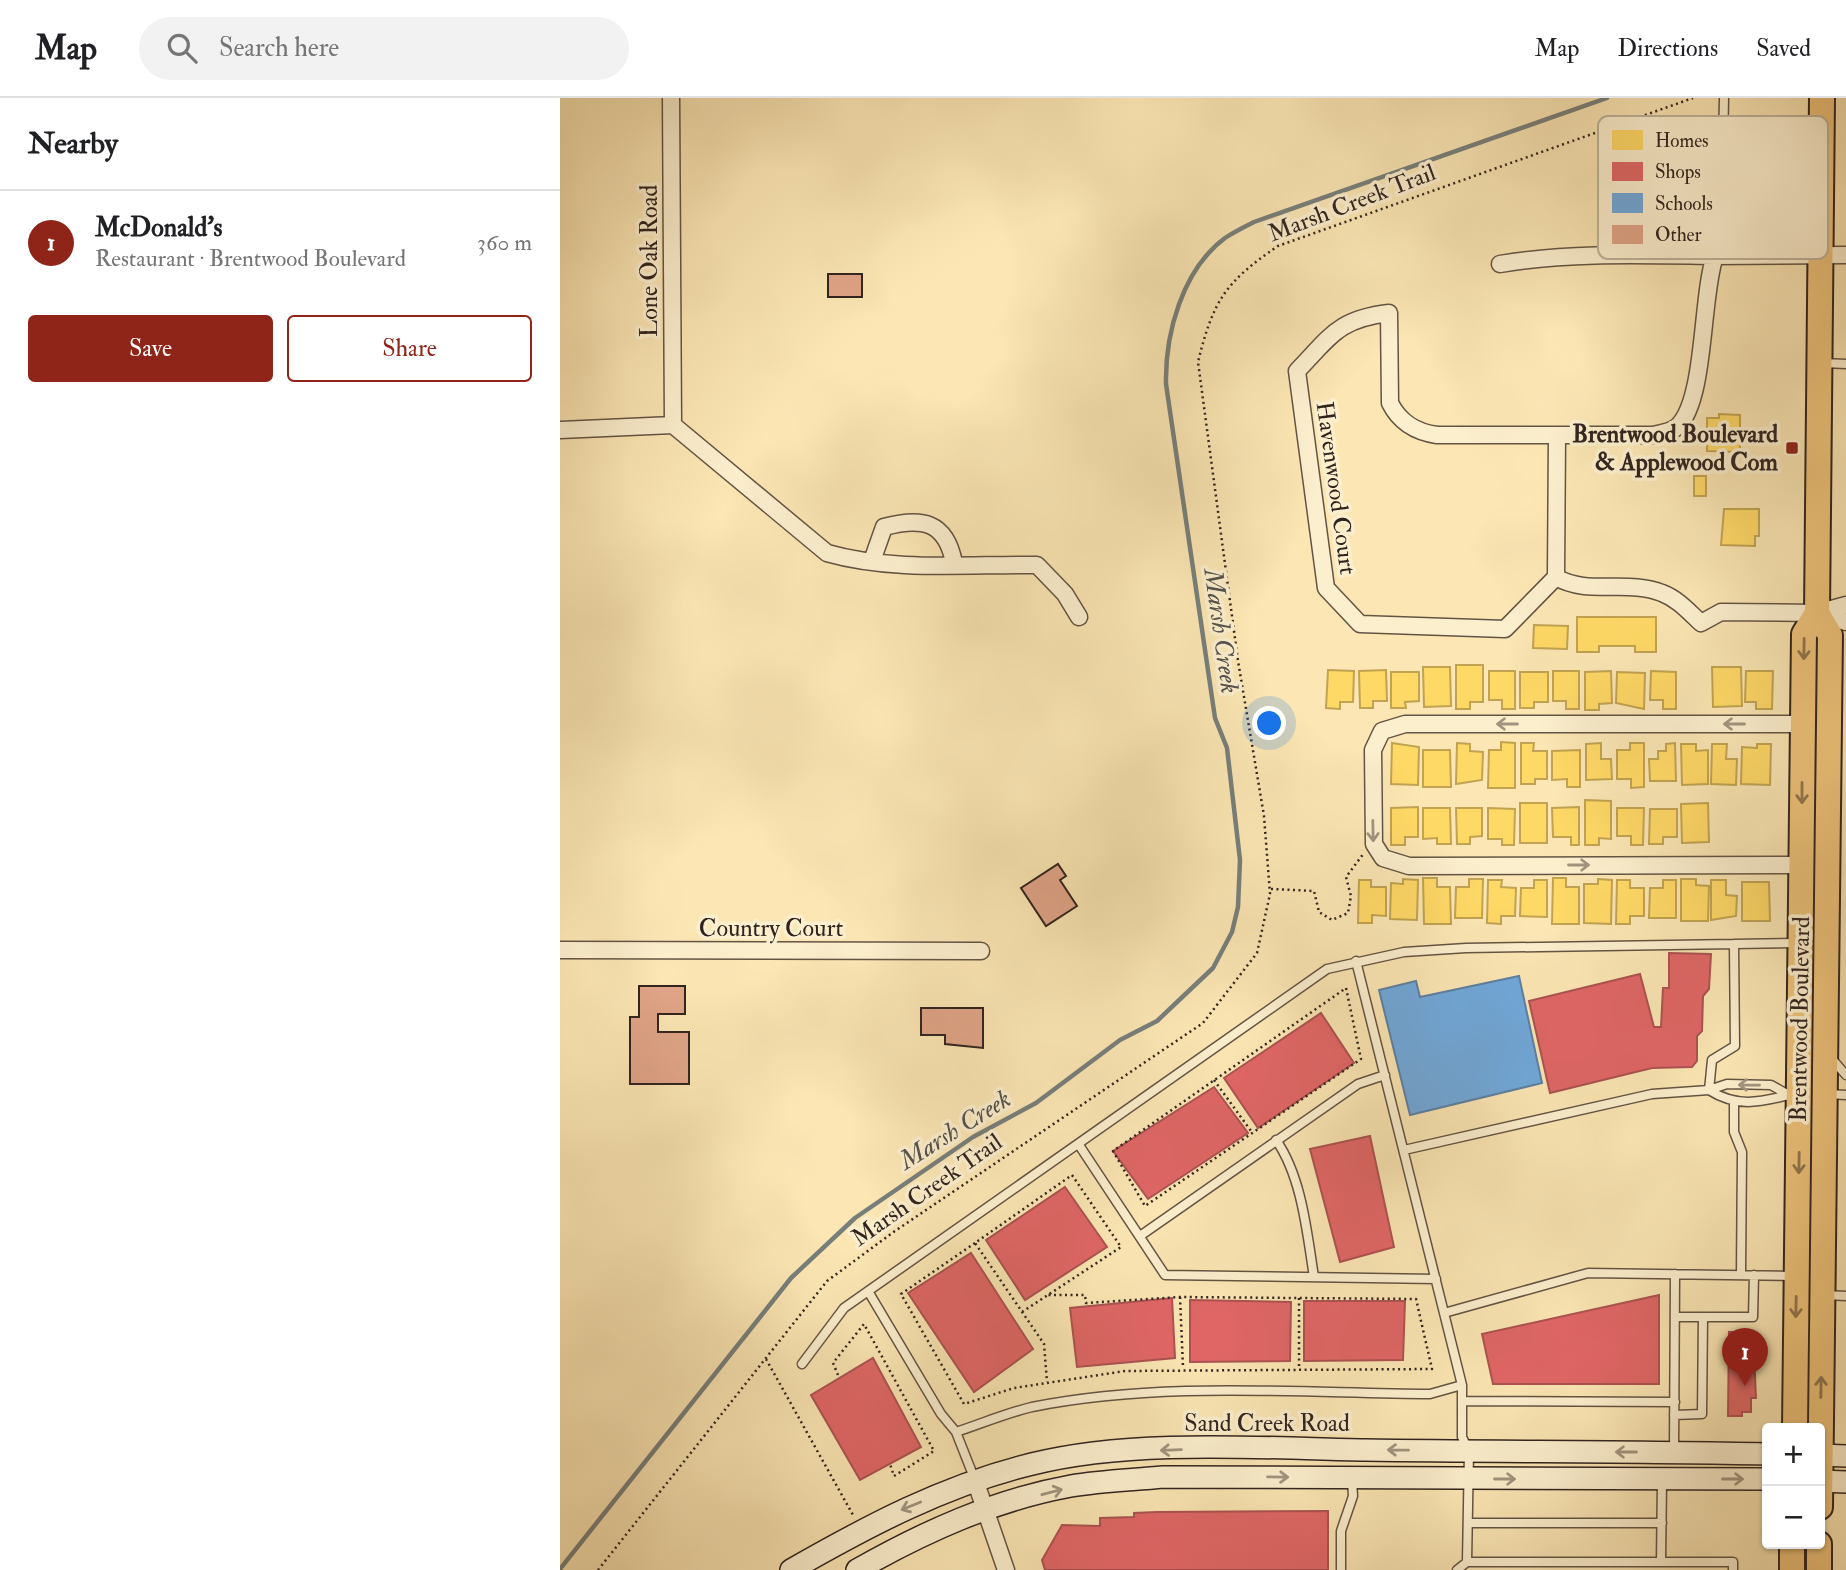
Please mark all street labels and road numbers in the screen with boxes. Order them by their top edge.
street label: Marsh Creek Trail [1264,157,1440,249]
street label: Lone Oak Road [634,185,665,337]
street label: Havenwood Court [1309,400,1364,577]
street label: Country Court [699,913,843,944]
street label: Brentwood Boulevard [1783,916,1817,1122]
street label: Marsh Creek Trail [846,1127,1008,1253]
street label: Sand Creek Road [1184,1408,1350,1439]

